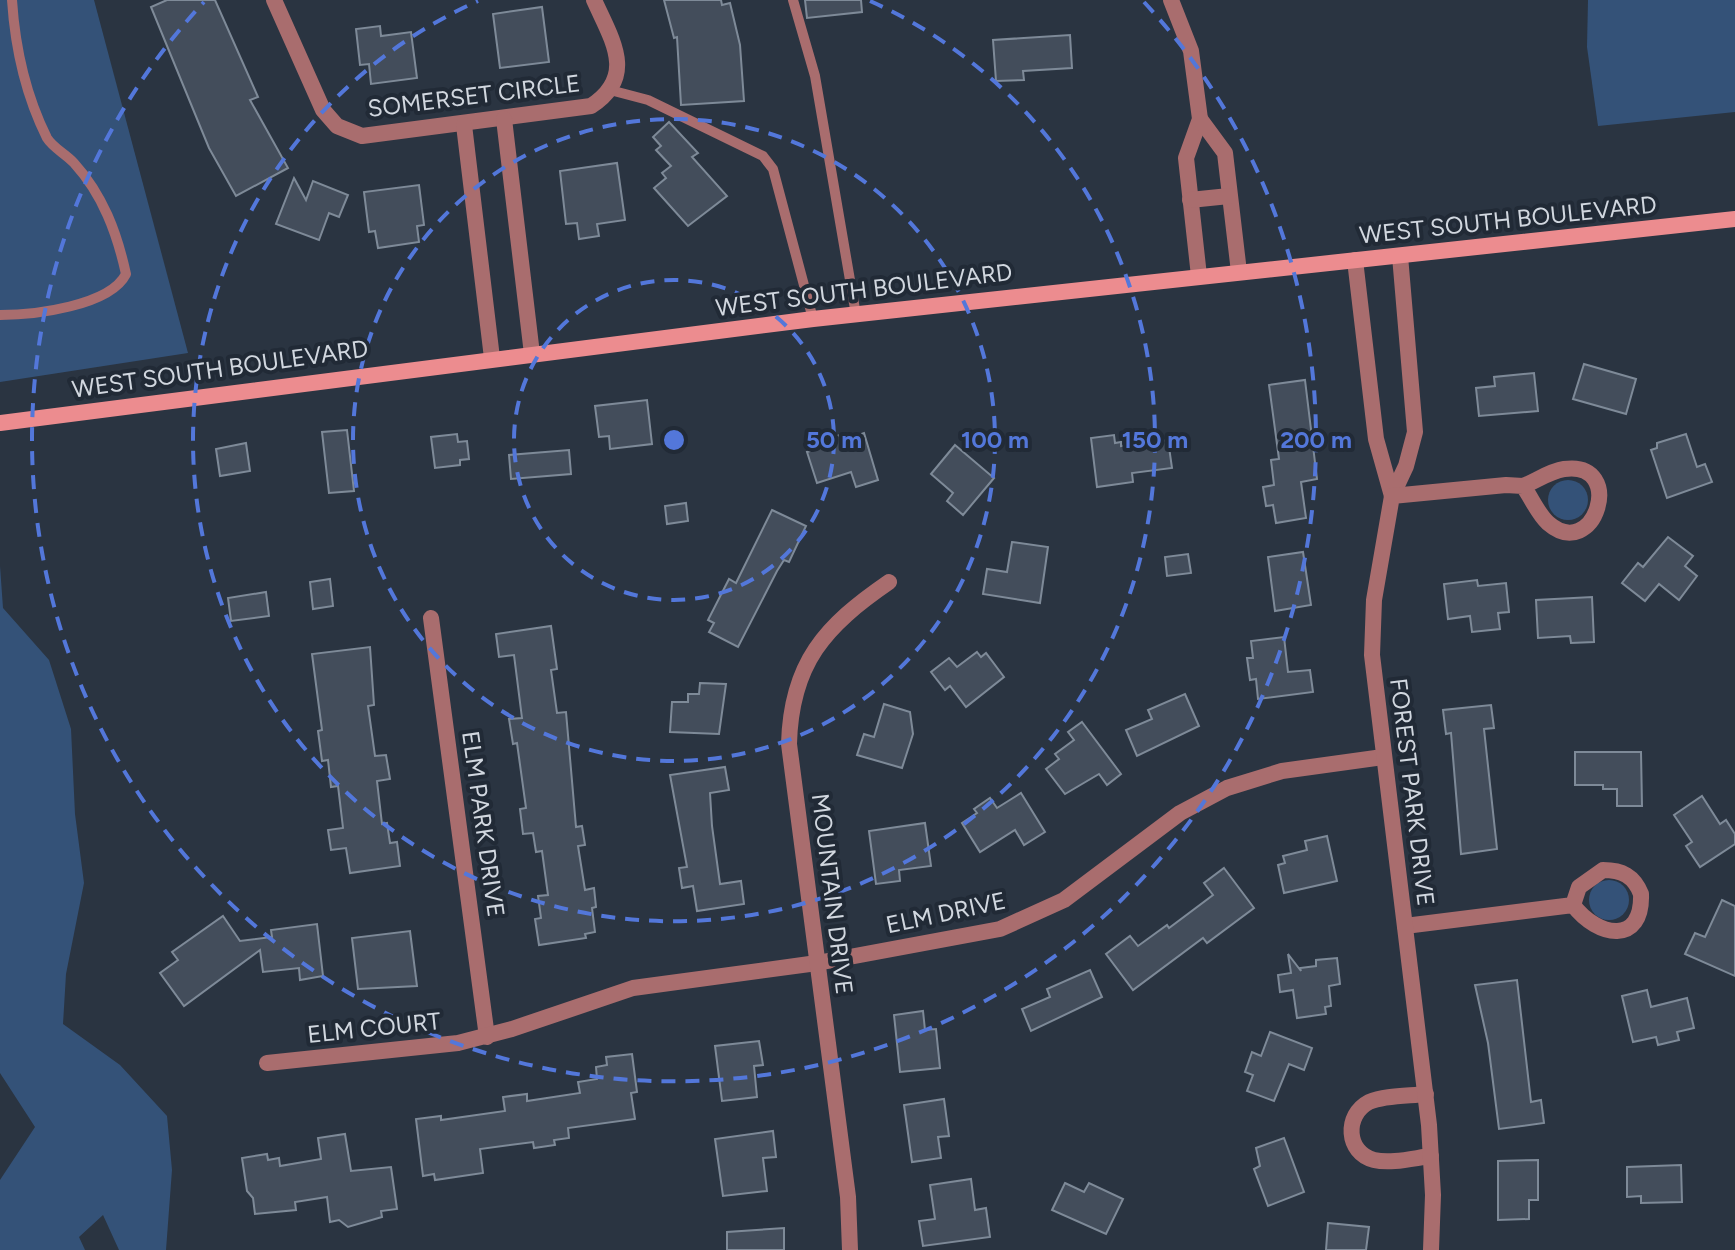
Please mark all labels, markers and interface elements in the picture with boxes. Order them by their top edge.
street label: SOMERSET CIRCLE [366,68,582,123]
street label: WEST SOUTH BOULEVARD [1358,189,1658,250]
street label: WEST SOUTH BOULEVARD [714,257,1014,322]
street label: WEST SOUTH BOULEVARD [70,333,370,404]
text: 50 m [806,425,862,454]
text: 100 m [961,425,1029,454]
text: 150 m [1122,425,1188,454]
text: 200 m [1280,425,1352,454]
centre of rings [660,426,688,454]
street label: FOREST PARK DRIVE [1384,676,1441,908]
street label: ELM PARK DRIVE [456,729,511,919]
street label: MOUNTAIN DRIVE [806,792,859,996]
street label: ELM DRIVE [883,886,1008,939]
street label: ELM COURT [306,1006,442,1049]

